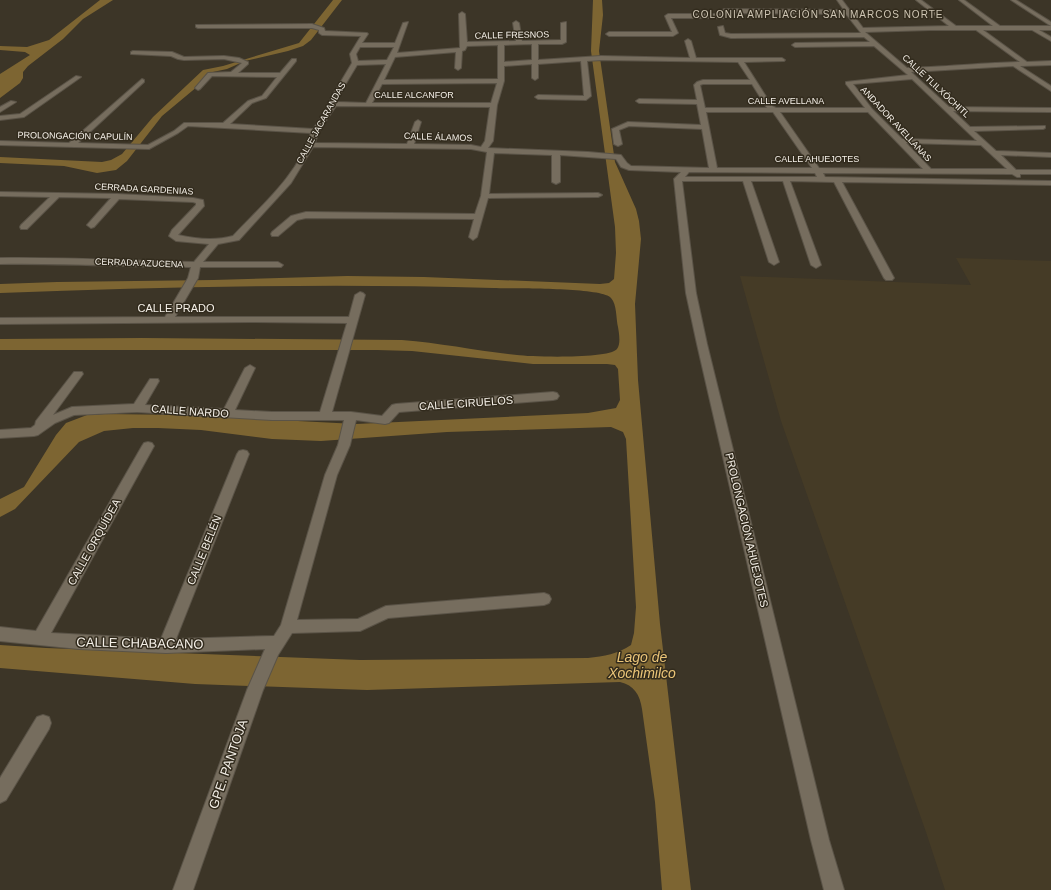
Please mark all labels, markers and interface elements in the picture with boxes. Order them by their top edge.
district label: COLONIA AMPLIACIÓN SAN MARCOS NORTE [693,8,943,20]
street label: CALLE FRESNOS [475,29,549,41]
street label: CALLE TLILXÓCHITL [900,52,972,120]
street label: CALLE JACARANDAS [294,81,348,165]
street label: ANDADOR AVELLANAS [859,84,933,164]
street label: CALLE ALCANFOR [374,90,454,100]
street label: CALLE AVELLANA [748,96,824,106]
street label: PROLONGACIÓN CAPULÍN [17,130,133,142]
street label: CALLE ÁLAMOS [404,131,472,143]
street label: CALLE AHUEJOTES [775,154,859,164]
street label: CERRADA GARDENIAS [94,181,194,197]
street label: CERRADA AZUCENA [95,256,183,270]
street label: CALLE PRADO [137,302,215,314]
street label: CALLE CIRUELOS [419,394,513,412]
street label: CALLE NARDO [151,402,230,420]
street label: PROLONGACIÓN AHUEJOTES [723,452,771,608]
street label: CALLE ORQUÍDEA [65,496,123,587]
street label: CALLE BELÉN [185,513,223,587]
street label: CALLE CHABACANO [76,634,204,652]
water label: Lago de Xochimilco [607,649,676,681]
street label: GPE. PANTOJA [206,717,250,811]

